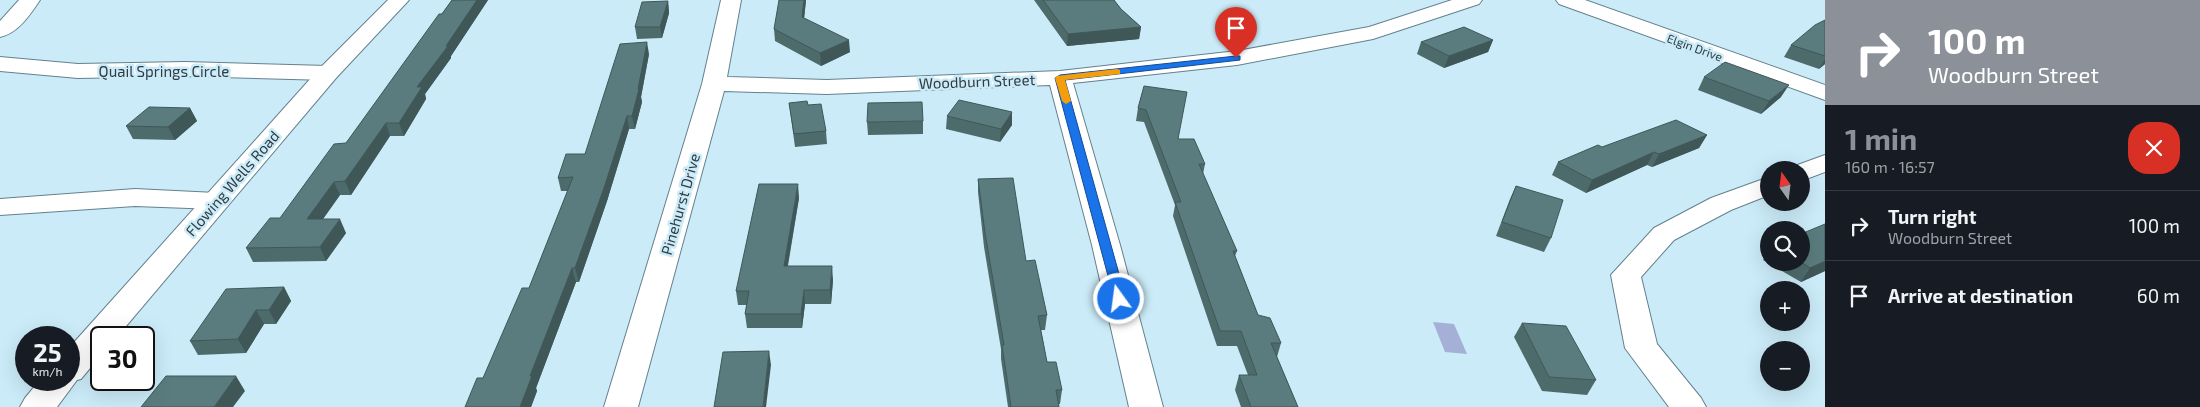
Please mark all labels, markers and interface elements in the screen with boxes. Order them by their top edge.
pin [1215,7,1257,58]
icon: arrive [1222,14,1250,42]
text: 100 m [1928,19,2026,61]
icon: right [1845,20,1910,85]
street label: Elgin Drive [1665,30,1725,64]
text: Woodburn Street [1928,61,2099,87]
street label: Quail Springs Circle [99,62,229,81]
street label: Woodburn Street [918,70,1036,92]
text: 1 min [1845,120,1917,156]
button: close [2128,122,2180,174]
street label: Flowing Wells Road [181,127,283,239]
street label: Pinehurst Drive [657,151,703,257]
text: 160 m · 16:57 [1845,157,1935,176]
north arrow [1760,161,1810,211]
map controls [1760,161,1810,391]
text: Turn right [1888,205,1976,228]
icon: right [1845,212,1873,240]
text: 100 m [2129,214,2180,237]
button: search [1760,221,1810,271]
text: Woodburn Street [1888,228,2012,247]
position arrow [1092,272,1144,324]
button: + [1760,281,1810,331]
icon: arrive [1845,282,1873,310]
text: Arrive at destination [1888,284,2073,307]
text: 60 m [2137,284,2180,307]
speed limit sign: 30 [90,326,155,391]
text: 25 [33,337,62,367]
button: − [1760,341,1810,391]
text: km/h [33,364,62,378]

